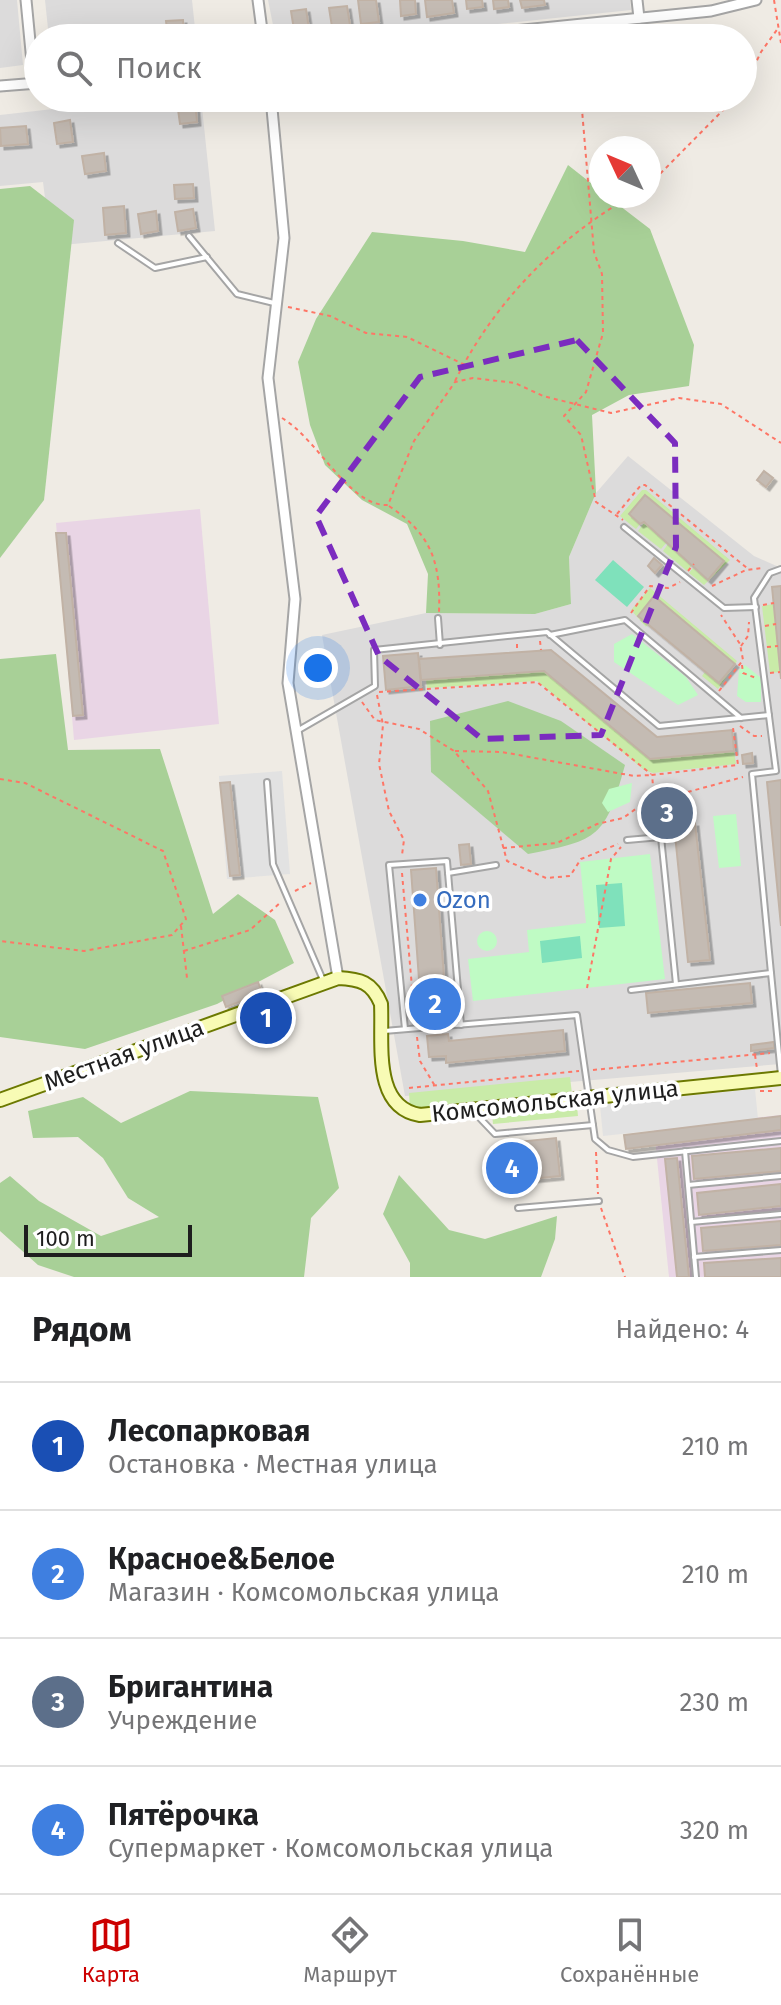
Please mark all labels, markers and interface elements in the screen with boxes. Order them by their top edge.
search box [24,24,757,112]
icon: search [52,46,96,90]
text: Поиск [116,50,202,86]
north arrow [589,136,661,208]
your location [298,648,338,688]
pin: 3 [641,783,693,843]
place label: Ozon [436,886,491,914]
marker: Ozon [411,891,429,909]
pin: 2 [409,974,461,1034]
pin: 1 [240,988,292,1048]
street label: Местная улица [40,1013,208,1097]
street label: Комсомольская улица [430,1074,680,1128]
pin: 4 [486,1138,538,1198]
scale bar [24,1221,192,1257]
text: 100 m [36,1225,95,1252]
text: Рядом [32,1309,131,1350]
text: Найдено: 4 [615,1314,749,1345]
text: Лесопарковая [108,1413,310,1449]
text: 1 [52,1431,64,1462]
text: 210 m [682,1431,749,1462]
text: Остановка · Местная улица [108,1449,438,1480]
text: Красное&Белое [108,1541,335,1577]
text: 2 [51,1559,65,1590]
text: 210 m [682,1559,749,1590]
text: Магазин · Комсомольская улица [108,1577,499,1608]
text: Бригантина [108,1669,273,1705]
text: 3 [51,1687,65,1718]
text: 230 m [680,1687,749,1718]
text: Учреждение [108,1705,258,1736]
text: Пятёрочка [108,1797,259,1833]
text: 4 [51,1815,65,1846]
text: 320 m [680,1815,749,1846]
text: Супермаркет · Комсомольская улица [108,1833,553,1864]
tab: Карта [82,1913,140,1988]
tab: Маршрут [303,1913,397,1988]
tab: Сохранённые [560,1913,699,1988]

